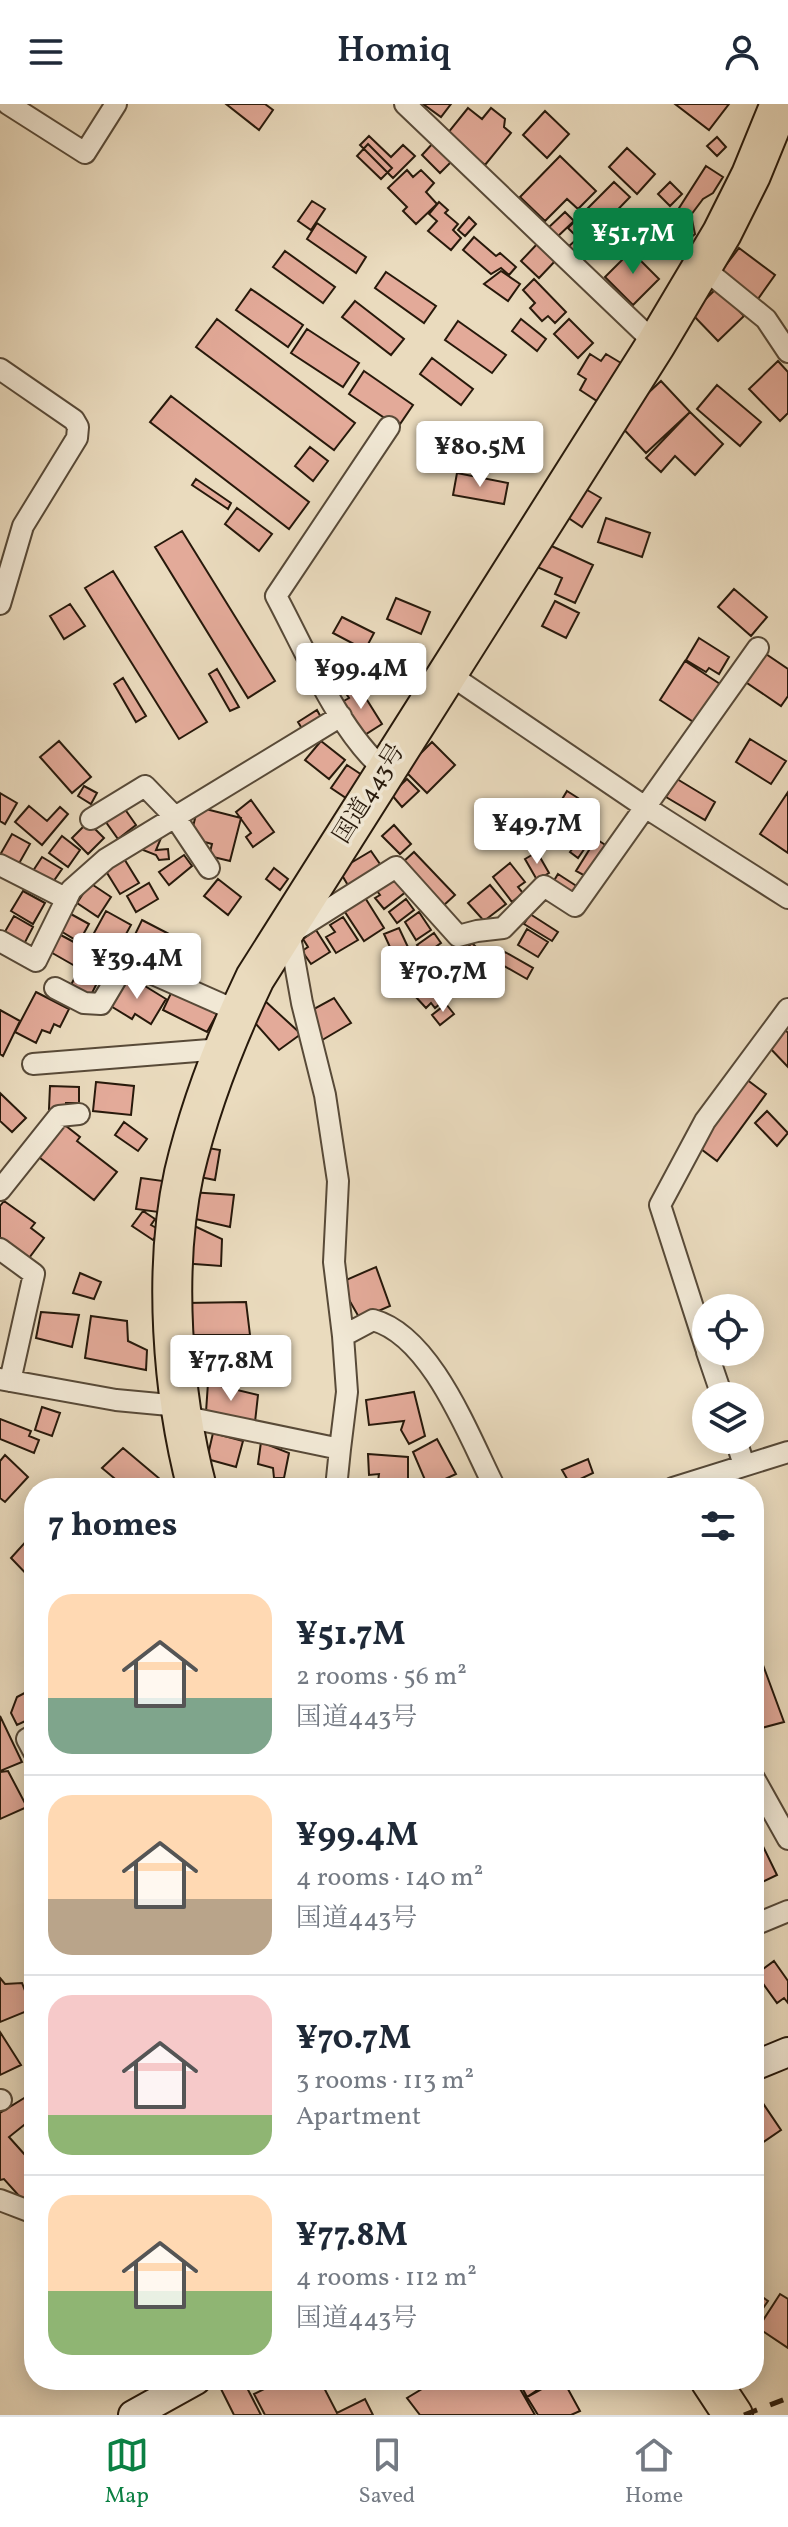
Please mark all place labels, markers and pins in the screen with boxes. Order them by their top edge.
pin: ¥51.7M [568,208,698,276]
pin: ¥80.5M [415,421,545,489]
pin: ¥99.4M [296,643,426,711]
pin: ¥49.7M [472,798,602,866]
pin: ¥39.4M [72,933,202,1001]
pin: ¥70.7M [378,946,508,1014]
pin: ¥77.8M [166,1335,296,1403]

